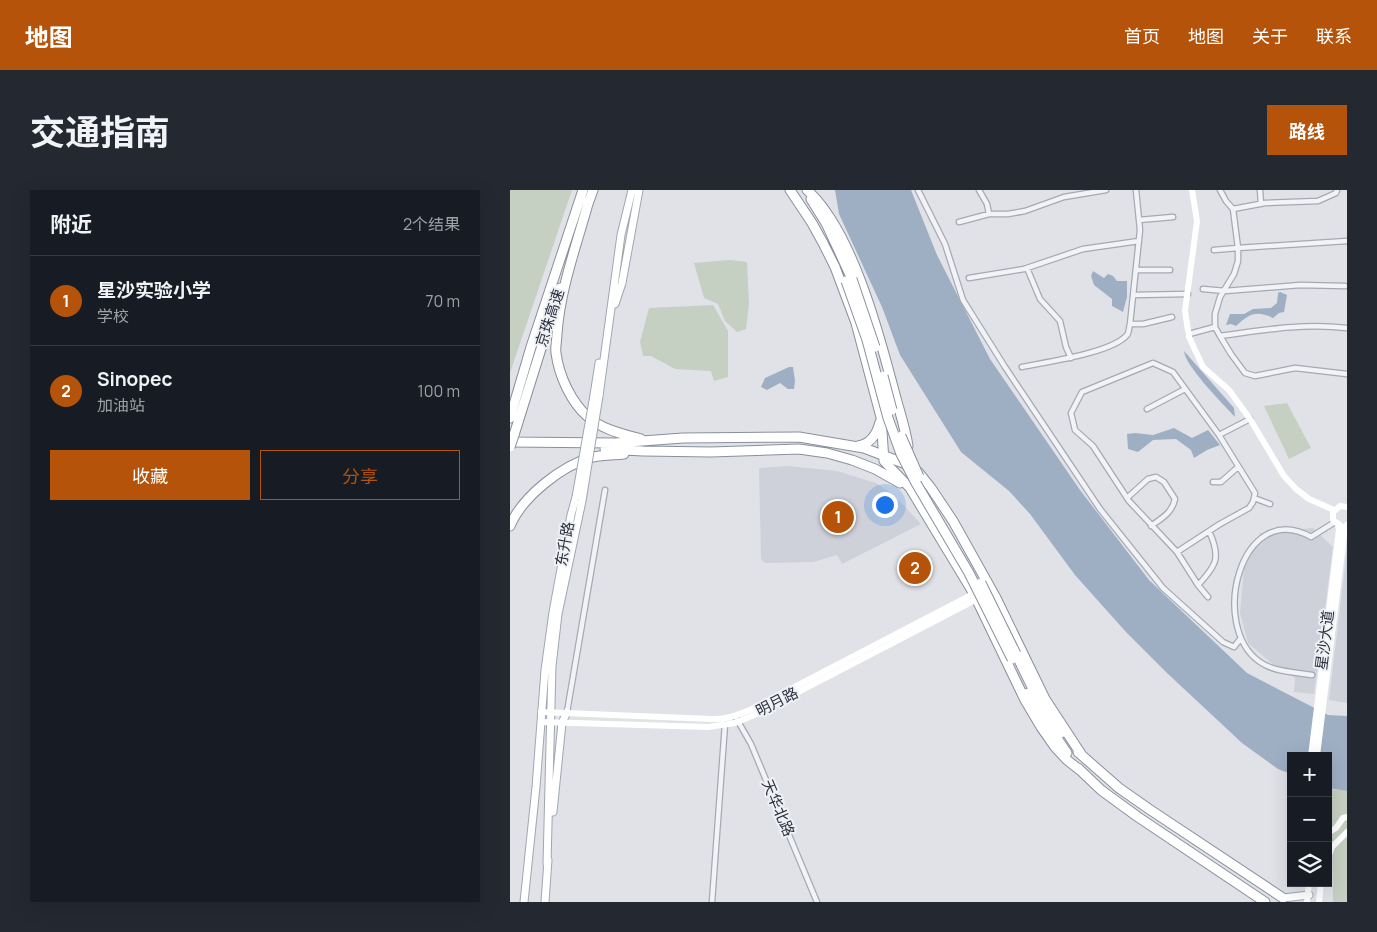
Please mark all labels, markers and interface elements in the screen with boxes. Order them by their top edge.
text: 地图 [25,20,73,53]
text: 首页 [1124,24,1160,48]
text: 地图 [1188,24,1224,48]
text: 关于 [1252,24,1288,48]
text: 联系 [1316,24,1352,48]
button: 路线 [1267,105,1347,155]
text: 交通指南 [30,108,170,156]
text: 附近 [50,210,92,238]
text: 2个结果 [403,213,460,235]
text: 星沙实验小学 [97,277,211,303]
street label: 京珠高速 [530,286,569,350]
text: 1 [62,290,70,312]
text: 70 m [425,290,460,312]
text: 学校 [97,305,129,327]
text: Sinopec [97,366,172,392]
text: 2 [61,380,71,402]
text: 100 m [417,380,460,402]
text: 加油站 [97,394,145,416]
button: 收藏 [50,450,250,500]
button: 分享 [260,450,460,500]
your location [872,492,898,518]
pin: 1 [822,498,854,536]
street label: 东升路 [550,520,579,568]
pin: 2 [899,549,931,587]
street label: 星沙大道 [1310,609,1339,671]
street label: 明月路 [752,682,802,721]
map controls [1287,752,1332,887]
button: + [1287,752,1332,797]
street label: 天华北路 [757,776,800,840]
button: − [1287,797,1332,842]
button: layers [1287,842,1332,887]

